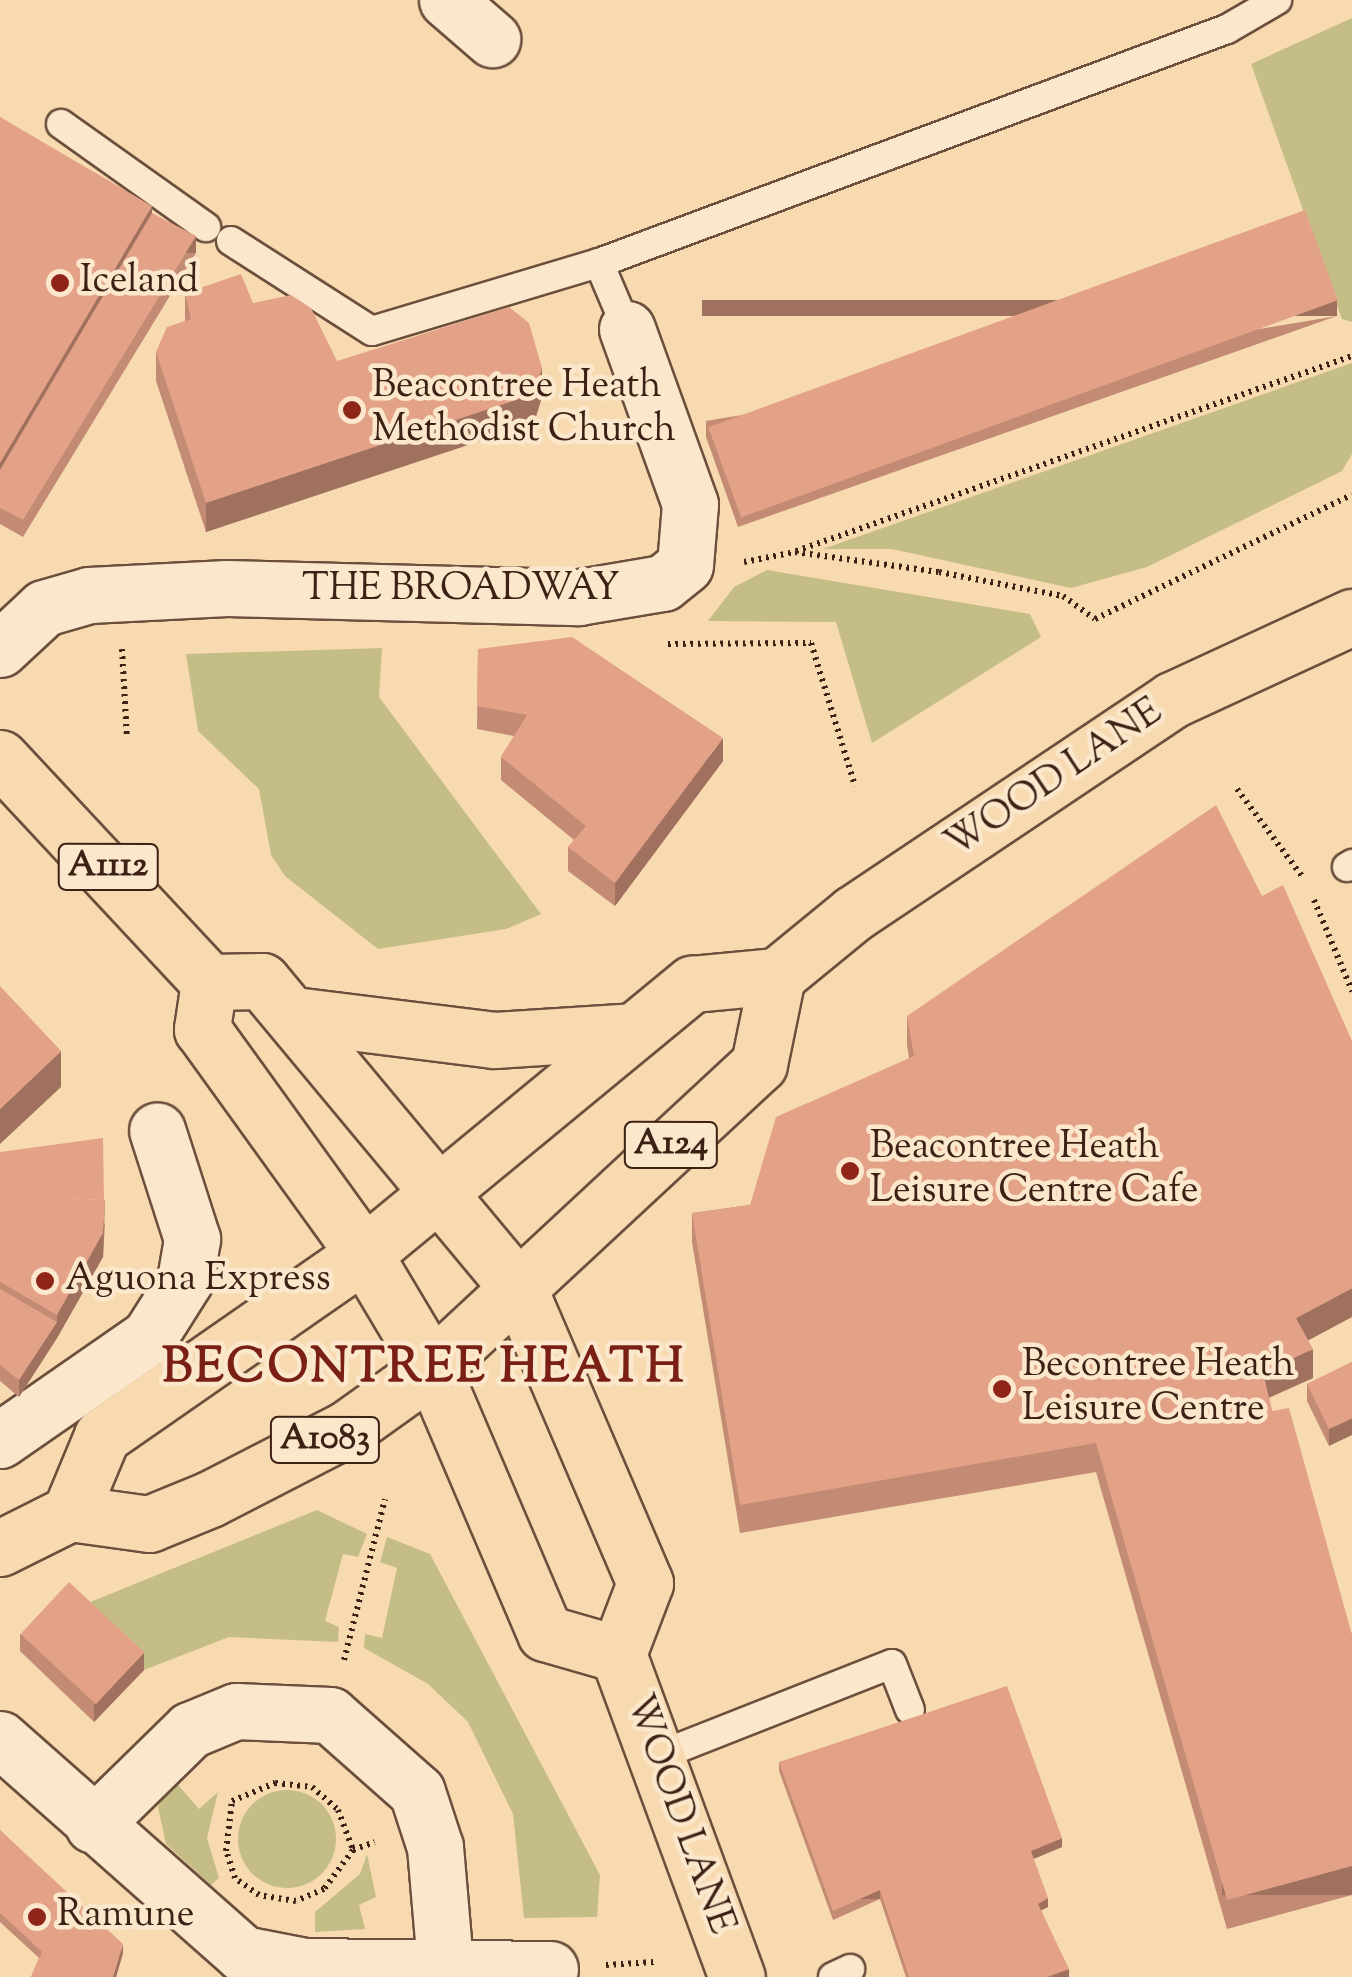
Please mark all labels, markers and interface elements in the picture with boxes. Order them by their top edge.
place label: Iceland [80,260,199,306]
marker: Iceland [49,272,71,294]
place label: Beacontree Heath Methodist Church [372,365,676,454]
marker: Beacontree Heath Methodist Church [341,399,363,421]
street label: THE BROADWAY [302,568,620,614]
street label: WOOD LANE [938,691,1172,869]
road number: A1112 [56,837,160,897]
road number: A124 [624,1115,718,1175]
place label: Beacontree Heath Leisure Centre Cafe [870,1126,1198,1216]
marker: Beacontree Heath Leisure Centre Cafe [839,1160,861,1182]
place label: Aguona Express [65,1258,331,1304]
marker: Aguona Express [34,1270,56,1292]
district label: BECONTREE HEATH [162,1341,686,1399]
place label: Becontree Heath Leisure Centre [1022,1344,1295,1434]
marker: Becontree Heath Leisure Centre [991,1378,1013,1400]
road number: A1083 [268,1410,382,1470]
street label: WOOD LANE [614,1689,742,1941]
place label: Ramune [57,1894,195,1940]
marker: Ramune [26,1906,48,1928]

